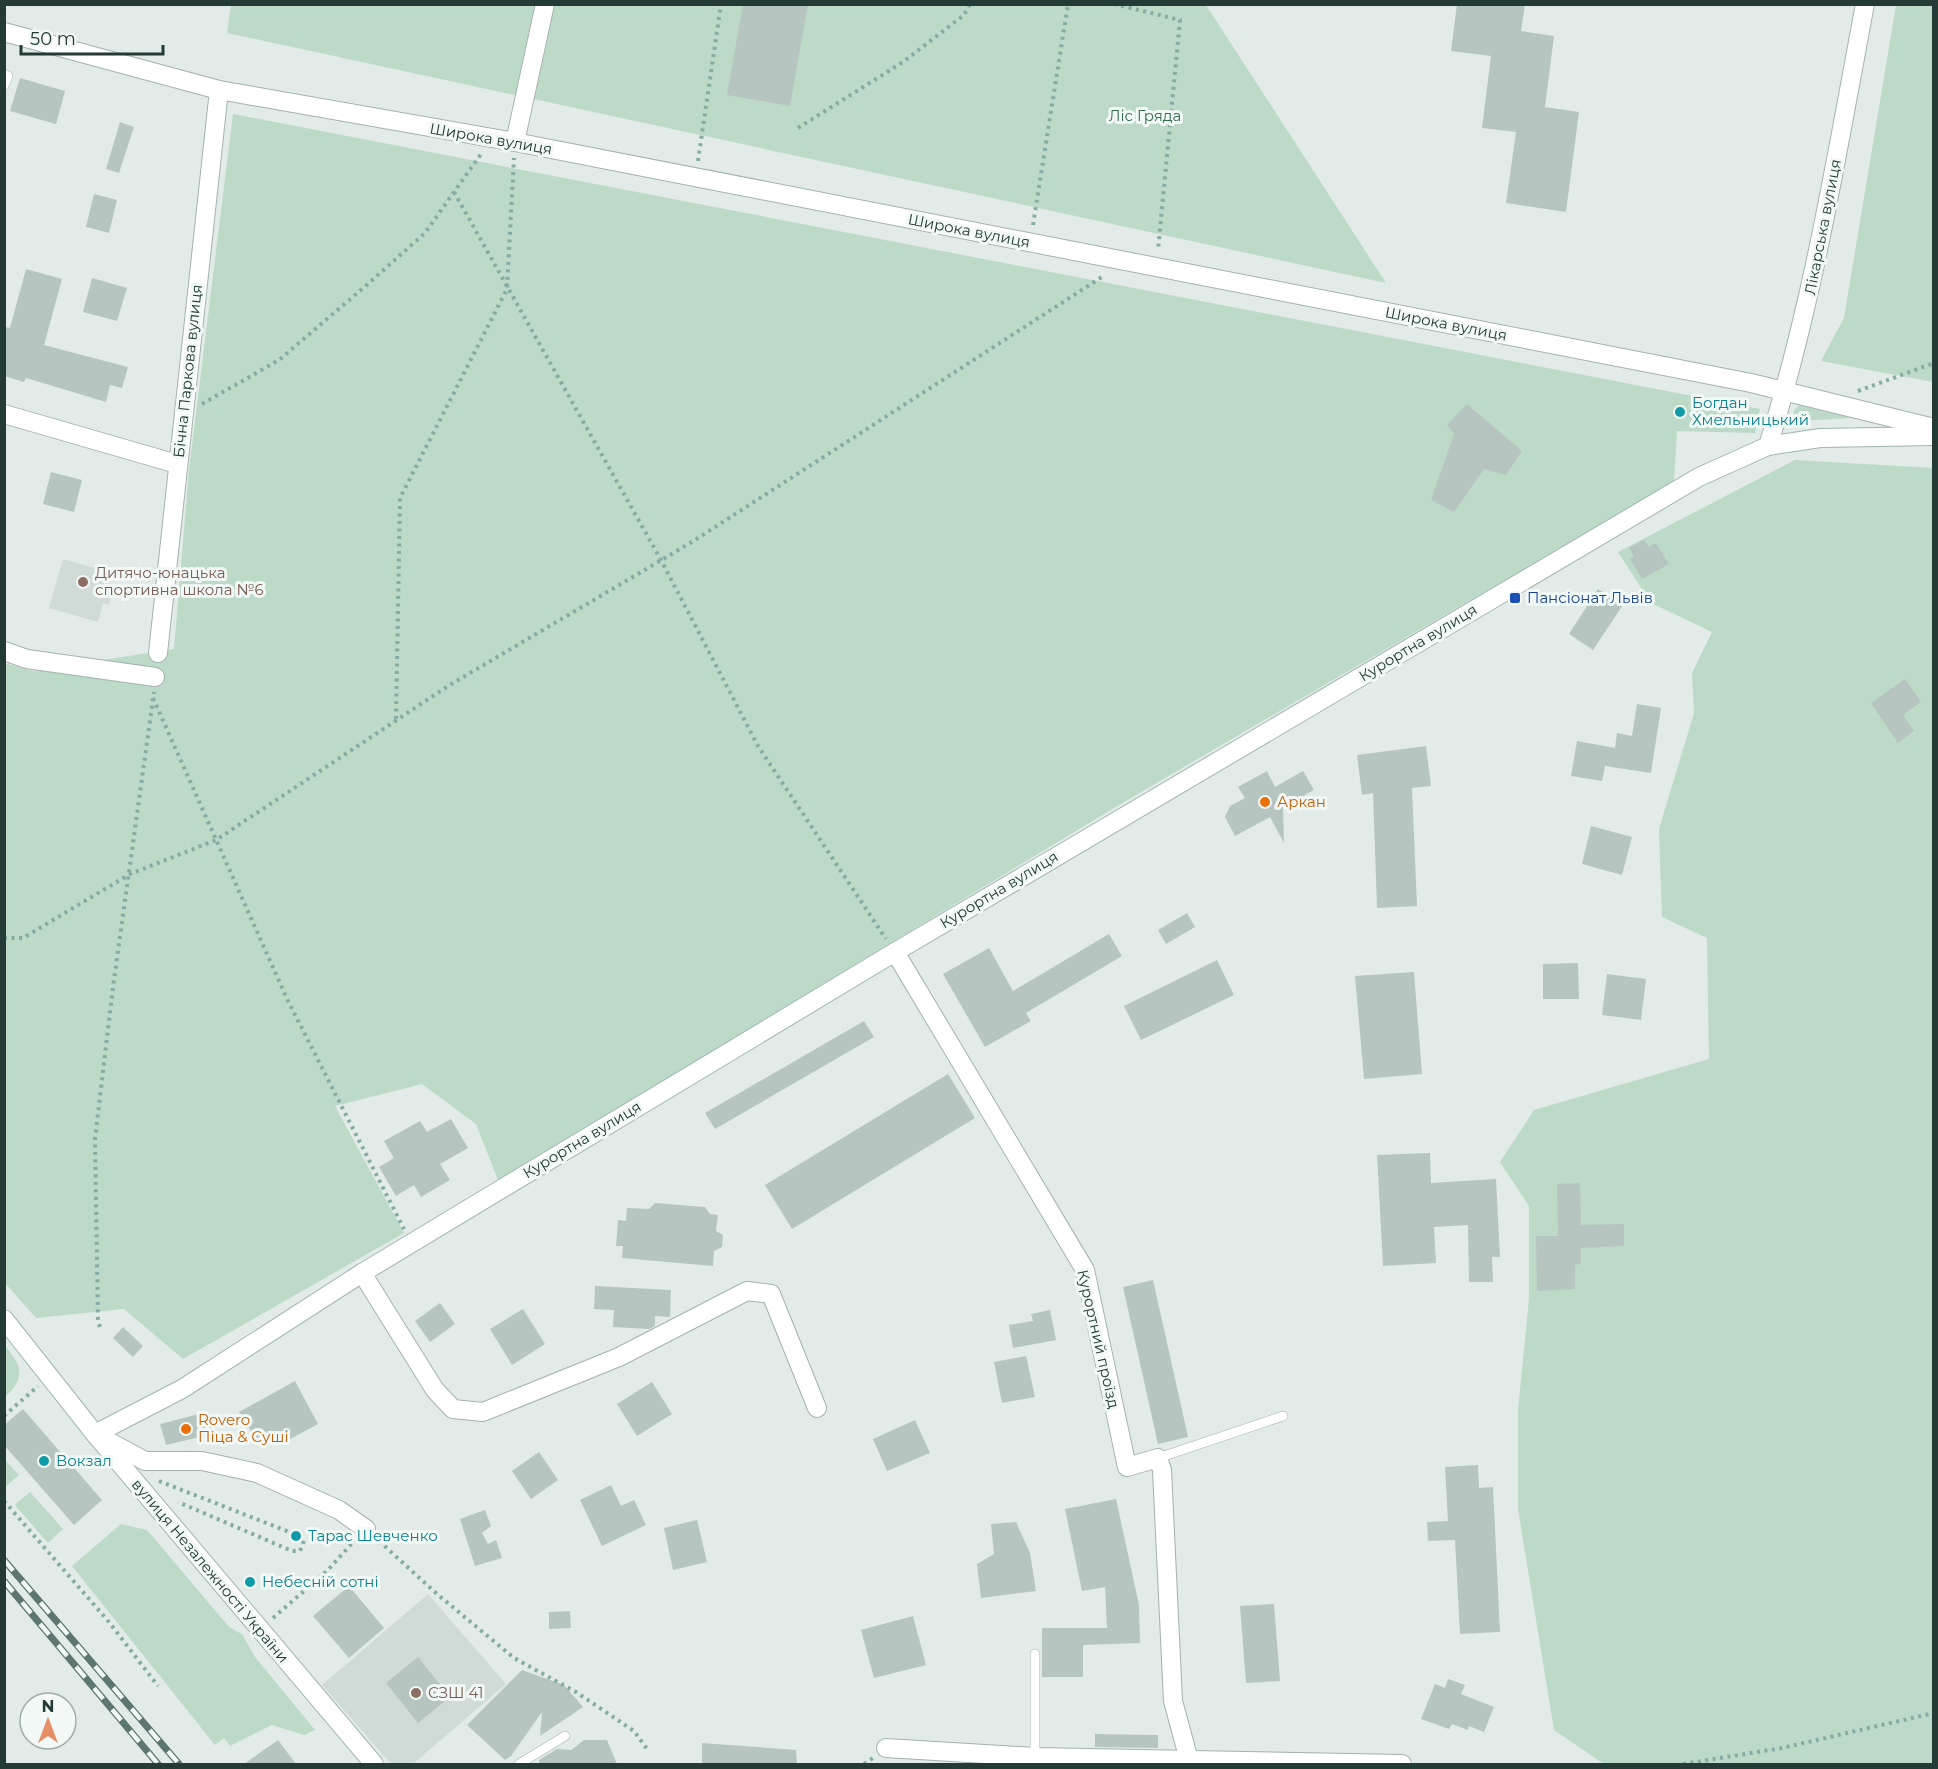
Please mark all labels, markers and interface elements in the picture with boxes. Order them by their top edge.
scale bar [21,18,164,56]
text: 50 m [30,28,76,50]
park label: Ліс Гряда [1109,106,1181,125]
street label: Широка вулиця [428,118,554,159]
street label: Лікарська вулиця [1800,157,1845,296]
street label: Широка вулиця [906,209,1032,252]
street label: Бічна Паркова вулиця [169,283,206,459]
street label: Широка вулиця [1383,302,1509,345]
place label: Богдан Хмельницький [1692,393,1809,429]
marker: Богдан Хмельницький [1673,405,1687,419]
place label: Дитячо-юнацька спортивна школа №6 [95,563,264,599]
marker: Дитячо-юнацька спортивна школа №6 [76,575,90,589]
place label: Пансіонат Львів [1527,588,1653,607]
marker: Пансіонат Львів [1508,591,1522,605]
street label: Курортна вулиця [1355,600,1480,685]
place label: Аркан [1277,792,1326,811]
marker: Аркан [1258,795,1272,809]
street label: Курортна вулиця [936,847,1061,932]
street label: Курортна вулиця [519,1097,644,1182]
street label: Курортний проїзд [1073,1268,1124,1410]
place label: Rovero Піца & Суші [198,1410,289,1446]
marker: Rovero Піца & Суші [179,1422,193,1436]
place label: Вокзал [56,1451,112,1470]
marker: Вокзал [37,1454,51,1468]
street label: вулиця Незалежності України [128,1475,293,1667]
place label: Тарас Шевченко [308,1526,438,1545]
marker: Тарас Шевченко [289,1529,303,1543]
place label: Небесній сотні [262,1572,379,1591]
marker: Небесній сотні [243,1575,257,1589]
place label: СЗШ 41 [428,1683,483,1702]
marker: СЗШ 41 [409,1686,423,1700]
north arrow [18,1691,78,1751]
text: N [42,1697,54,1716]

